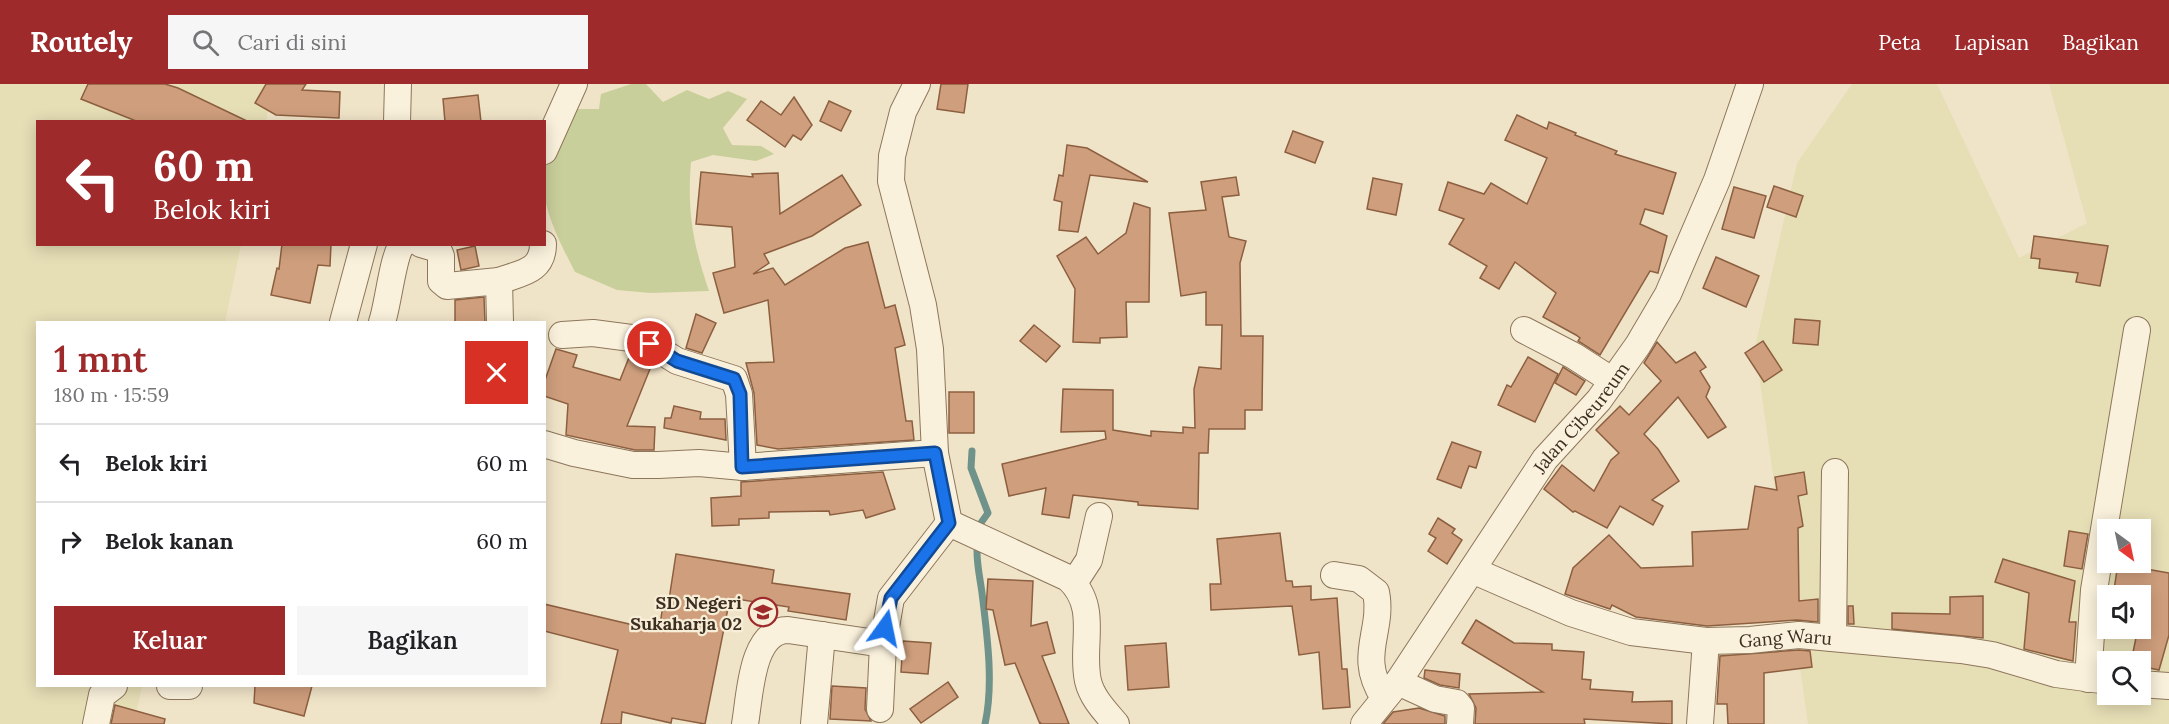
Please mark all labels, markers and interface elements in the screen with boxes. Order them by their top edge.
search box [168,15,588,69]
text: Routely [30,24,132,60]
icon: search [189,26,222,59]
text: Cari di sini [237,28,347,56]
text: Peta [1878,29,1921,56]
text: Lapisan [1954,29,2029,56]
text: Bagikan [2062,29,2139,56]
text: 60 m [153,139,254,193]
icon: left [54,144,132,222]
text: Belok kiri [153,192,271,226]
pin [624,318,675,369]
icon: arrive [633,327,666,360]
text: 1 mnt [54,336,147,382]
button: close [465,341,528,404]
street label: Jalan Cibeureum [1527,357,1634,478]
text: 180 m · 15:59 [54,382,169,407]
icon: left [54,447,87,480]
text: Belok kiri [105,449,207,477]
text: 60 m [476,449,528,477]
north arrow [2097,519,2151,573]
map controls [2097,519,2151,705]
icon: right [54,525,87,558]
text: Belok kanan [105,527,234,555]
text: 60 m [476,527,528,555]
button: sound [2097,585,2151,639]
place label: SD Negeri Sukaharja 02 [630,591,742,635]
school or university icon: SD Negeri Sukaharja 02 [747,596,779,628]
position arrow [853,596,917,660]
button: Keluar [54,606,285,675]
button: Bagikan [297,606,528,675]
street label: Gang Waru [1738,623,1833,652]
button: search [2097,651,2151,705]

